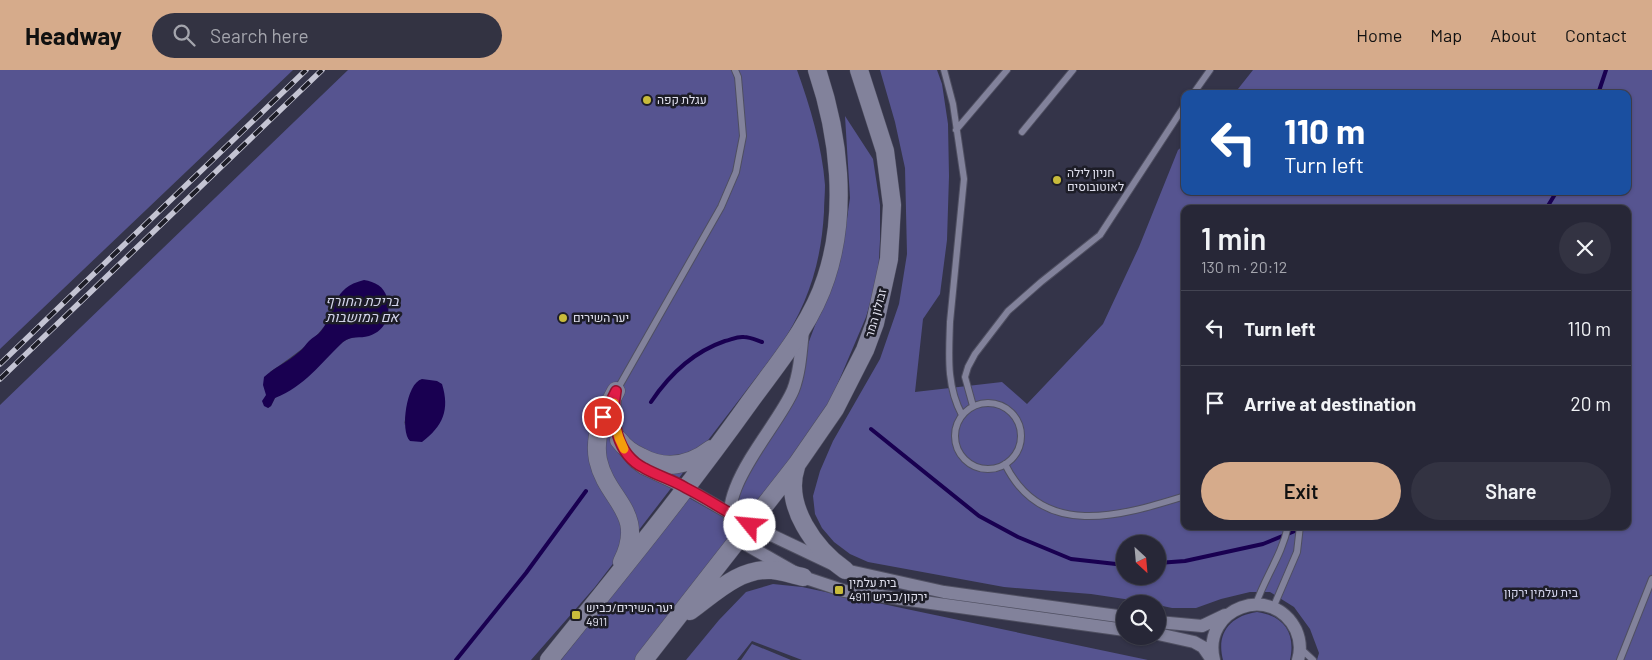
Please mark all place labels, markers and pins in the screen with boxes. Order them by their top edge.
place label: עגלת קפה [657,92,707,106]
marker: עגלת קפה [641,94,653,106]
place label: חניון לילה לאוטובוסים [1067,165,1124,193]
marker: חניון לילה לאוטובוסים [1051,174,1063,186]
place label: יער השירים [573,310,629,324]
marker: יער השירים [557,312,569,324]
pin [582,396,624,438]
place label: בית עלמין ירקון/כביש 4911 [849,575,927,603]
marker: בית עלמין ירקון/כביש 4911 [833,584,845,596]
place label: יער השירים/כביש 4911 [586,600,673,628]
marker: יער השירים/כביש 4911 [570,609,582,621]

